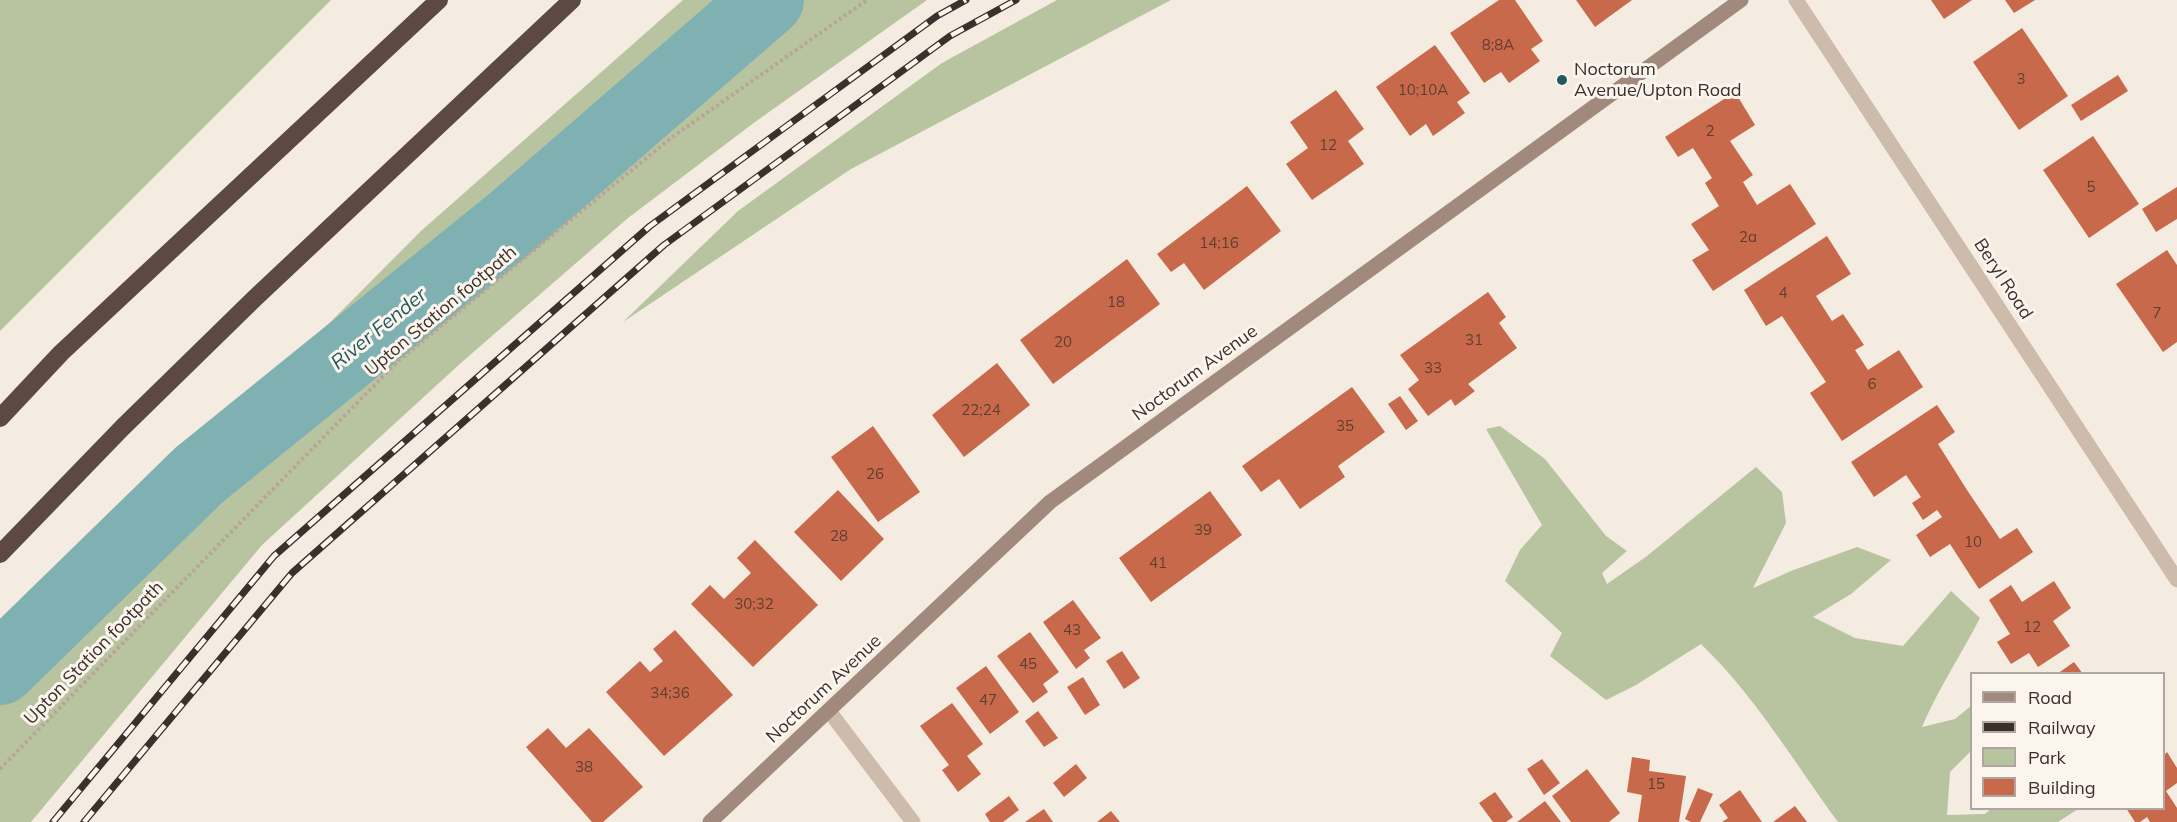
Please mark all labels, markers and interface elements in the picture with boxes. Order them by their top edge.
house number: 8;8A [1482,36,1514,54]
place label: Noctorum Avenue/Upton Road [1574,59,1742,101]
house number: 3 [2017,70,2025,88]
marker: Noctorum Avenue/Upton Road [1555,73,1569,87]
house number: 10;10A [1398,81,1448,99]
house number: 2 [1706,122,1714,140]
house number: 12 [1319,136,1337,154]
house number: 5 [2087,178,2095,196]
house number: 2a [1739,228,1757,246]
house number: 14;16 [1199,234,1239,252]
street label: Beryl Road [1969,235,2037,323]
street label: Upton Station footpath [361,241,521,381]
water label: River Fender [326,283,432,375]
house number: 4 [1779,284,1787,302]
house number: 18 [1107,293,1125,311]
house number: 7 [2153,304,2161,322]
street label: Noctorum Avenue [1128,320,1262,426]
house number: 31 [1465,331,1483,349]
house number: 20 [1054,333,1072,351]
house number: 33 [1424,359,1442,377]
house number: 6 [1868,375,1876,393]
house number: 22;24 [961,401,1001,419]
house number: 35 [1336,417,1354,435]
house number: 26 [866,465,884,483]
house number: 39 [1194,521,1212,539]
house number: 28 [830,527,848,545]
house number: 10 [1964,533,1982,551]
house number: 41 [1149,554,1167,572]
street label: Upton Station footpath [20,577,168,729]
house number: 30;32 [734,595,774,613]
house number: 12 [2023,618,2041,636]
house number: 43 [1063,621,1081,639]
street label: Noctorum Avenue [762,630,886,748]
house number: 45 [1019,655,1037,673]
legend [1970,672,2165,810]
house number: 34;36 [650,684,690,702]
text: Road [2028,686,2072,709]
house number: 47 [979,691,997,709]
text: Railway [2028,716,2096,739]
text: Park [2028,746,2066,769]
house number: 38 [575,758,593,776]
house number: 15 [1647,775,1665,793]
text: Building [2028,776,2096,799]

